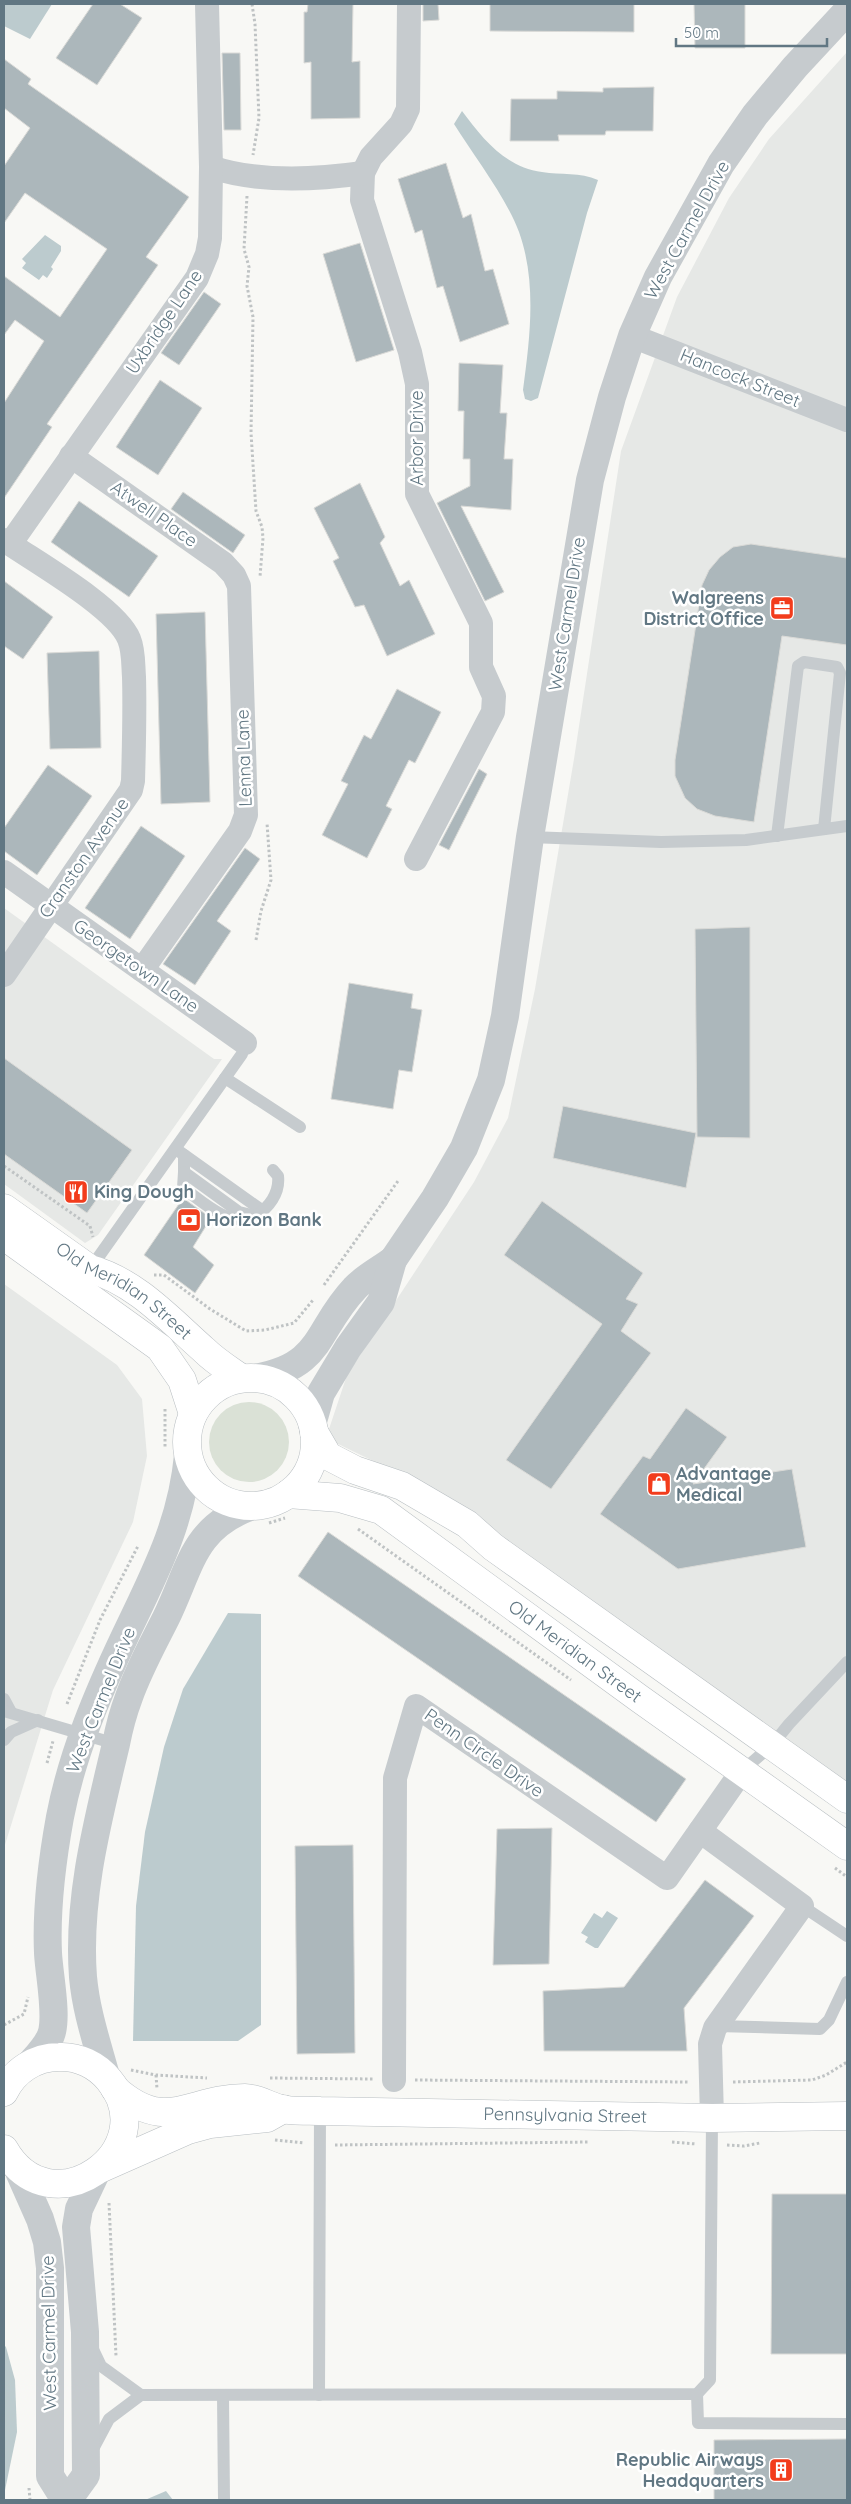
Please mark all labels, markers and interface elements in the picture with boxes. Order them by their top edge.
scale bar [676,15,827,47]
text: 50 m [684,23,719,42]
street label: West Carmel Drive [639,156,734,303]
street label: Uxbridge Lane [120,265,207,378]
street label: Hancock Street [677,343,804,412]
street label: Arbor Drive [405,390,428,486]
street label: Atwell Place [107,475,202,552]
street label: West Carmel Drive [543,535,590,692]
place label: Walgreens District Office [643,586,764,630]
office icon: Walgreens District Office [769,595,795,621]
street label: Lenna Lane [230,709,257,807]
street label: Cranston Avenue [33,793,134,922]
street label: Georgetown Lane [69,914,204,1017]
restaurant icon: King Dough [63,1179,89,1205]
place label: King Dough [94,1180,194,1203]
bank icon: Horizon Bank [176,1207,202,1233]
place label: Horizon Bank [206,1208,322,1231]
street label: Old Meridian Street [52,1236,197,1344]
place label: Advantage Medical [676,1462,771,1506]
shop icon: Advantage Medical [646,1471,672,1497]
street label: Old Meridian Street [504,1595,647,1708]
street label: West Carmel Drive [61,1624,140,1776]
street label: Penn Circle Drive [420,1703,548,1802]
street label: Pennsylvania Street [483,2102,647,2128]
street label: West Carmel Drive [36,2255,61,2411]
place label: Republic Airways Headquarters [616,2448,764,2492]
building icon: Republic Airways Headquarters [768,2457,794,2483]

